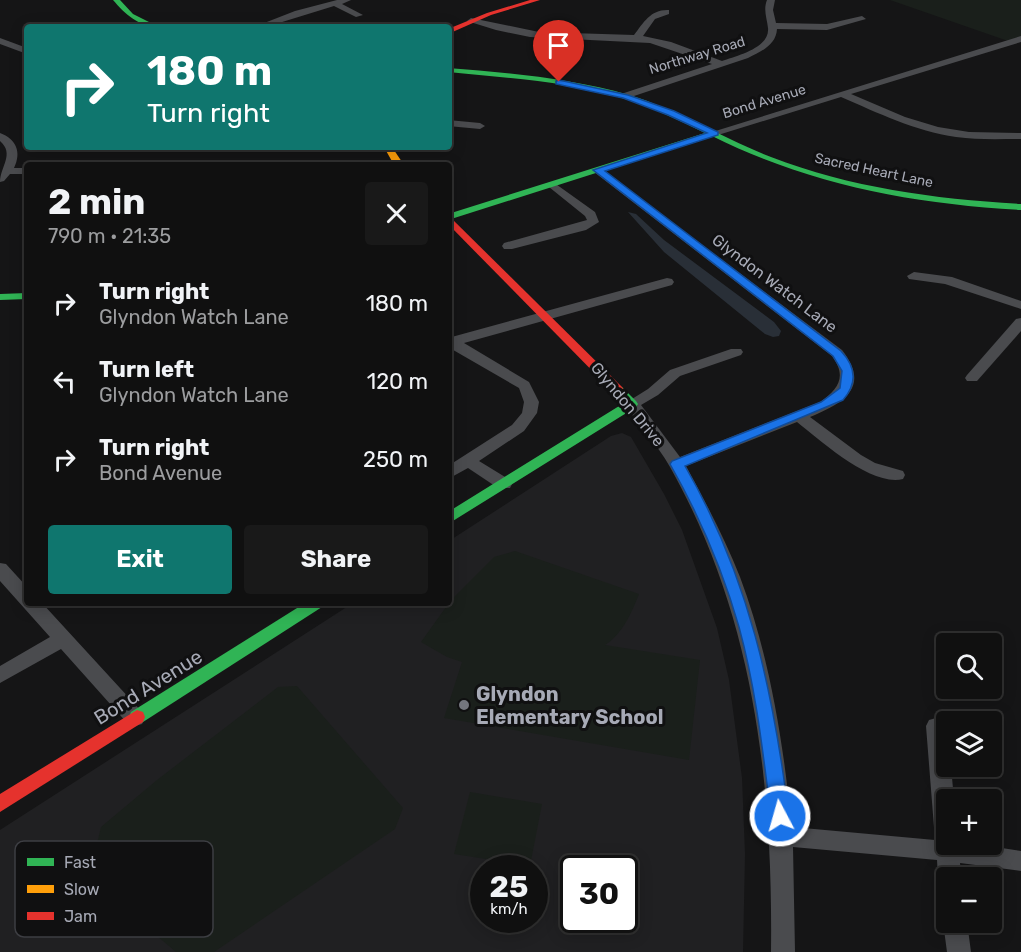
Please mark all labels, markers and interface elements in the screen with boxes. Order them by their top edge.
pin [533,20,584,82]
icon: arrive [542,29,575,62]
street label: Northway Road [647,33,747,78]
text: 180 m [147,46,272,96]
icon: right [48,48,126,126]
street label: Bond Avenue [720,81,808,122]
text: Turn right [147,97,270,129]
street label: Sacred Heart Lane [813,150,935,191]
text: 2 min [48,180,146,223]
button: close [365,182,428,245]
text: 790 m · 21:35 [48,224,171,248]
street label: Glyndon Watch Lane [708,230,841,337]
text: Turn right [99,278,209,305]
icon: right [48,287,81,320]
text: 180 m [366,290,428,317]
text: Glyndon Watch Lane [99,305,289,329]
text: Turn left [99,356,194,383]
street label: Glyndon Drive [587,358,668,450]
icon: left [48,365,81,398]
text: 120 m [367,368,428,395]
text: Glyndon Watch Lane [99,383,289,407]
text: Turn right [99,434,209,461]
icon: right [48,443,81,476]
text: 250 m [363,446,428,473]
text: Bond Avenue [99,461,222,485]
button: Exit [48,525,232,594]
button: Share [244,525,428,594]
map controls [936,633,1002,933]
button: search [936,633,1002,699]
street label: Bond Avenue [89,644,207,730]
place label: Glyndon Elementary School [476,682,663,729]
marker: Glyndon Elementary School [457,698,471,712]
button: layers [936,711,1002,777]
position arrow [748,784,812,848]
button: + [936,789,1002,855]
legend [15,841,213,937]
text: Fast [64,853,96,872]
speed limit sign: 30 [560,855,638,933]
button: − [936,867,1002,933]
text: 25 [490,869,528,905]
text: Slow [64,880,100,899]
text: km/h [490,900,528,918]
text: Jam [64,907,97,926]

